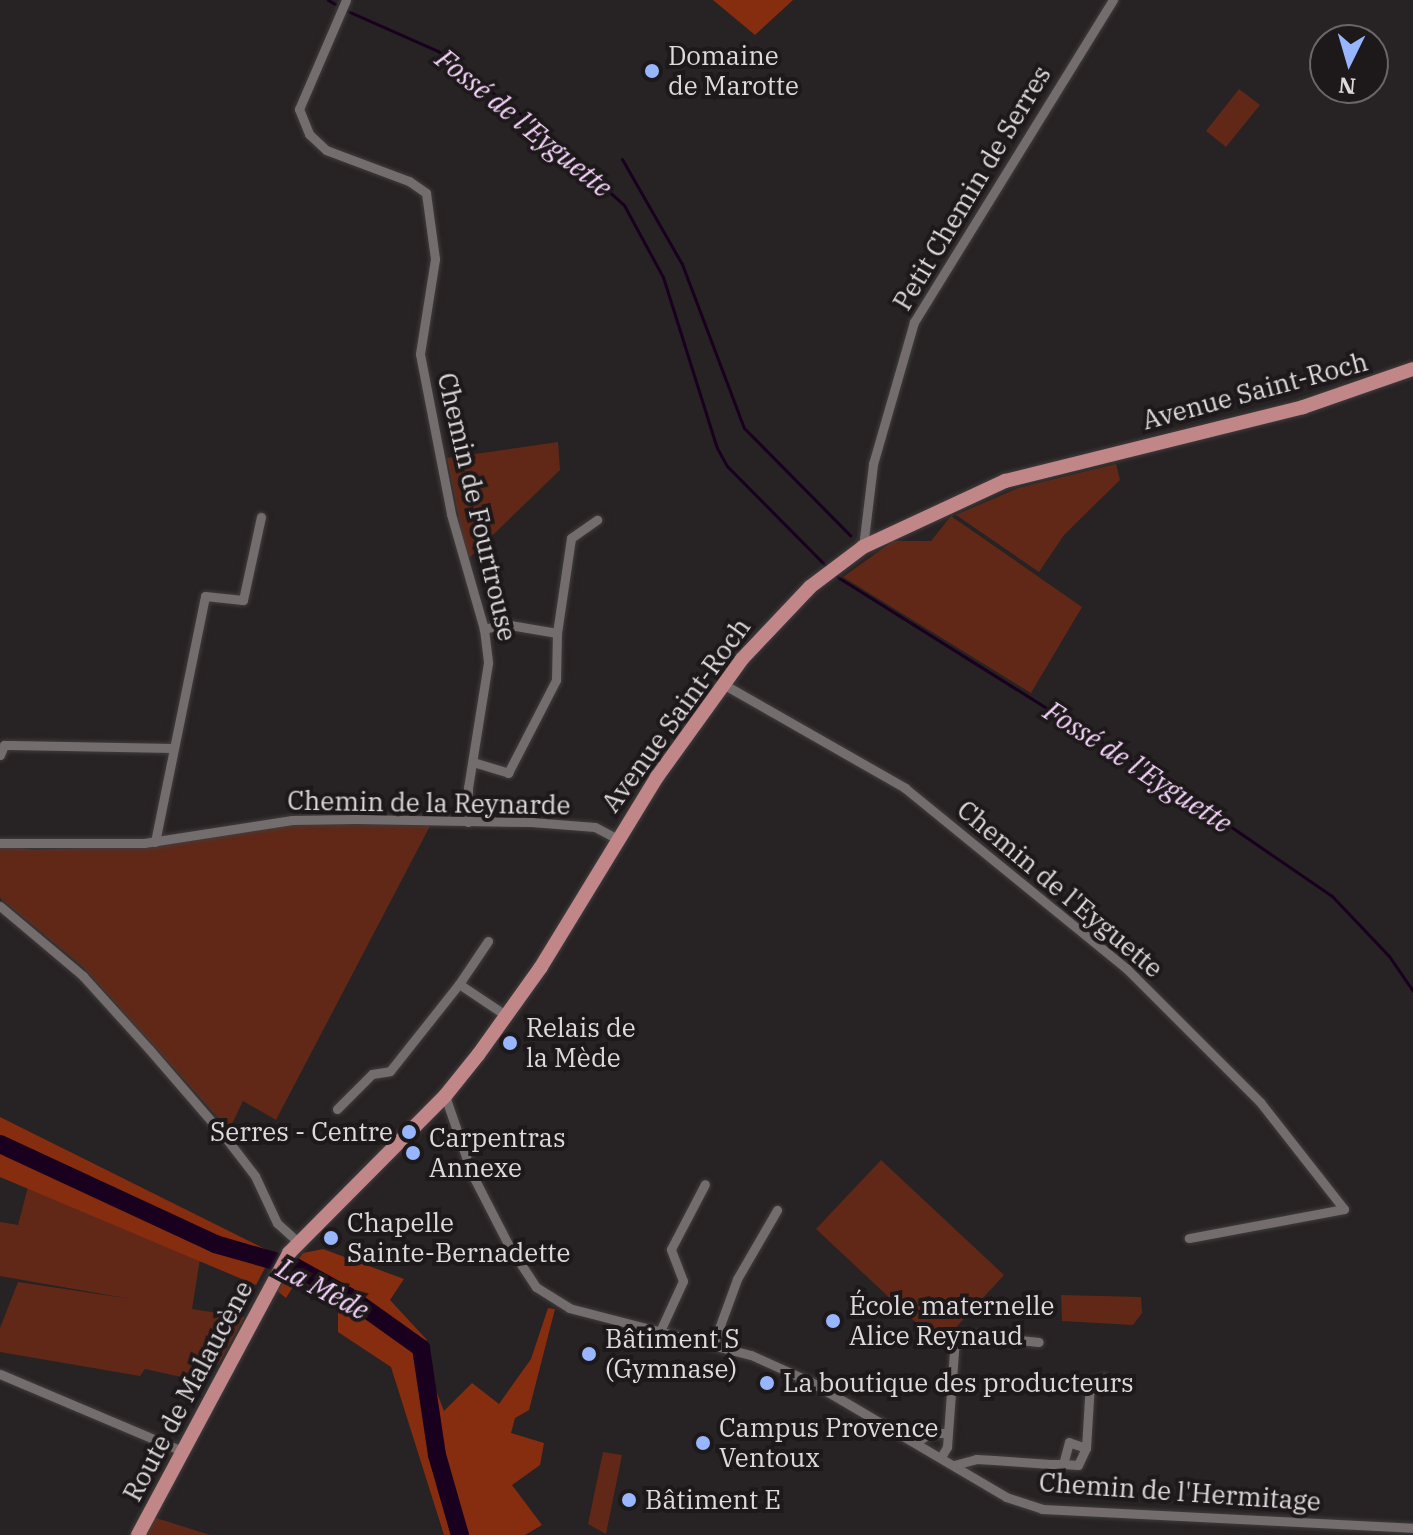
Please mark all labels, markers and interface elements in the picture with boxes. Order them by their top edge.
north arrow [1309,24,1389,104]
place label: Domaine de Marotte [668,40,799,102]
water label: Fossé de l'Eyguette [429,42,619,204]
street label: Petit Chemin de Serres [887,60,1057,316]
marker: Domaine de Marotte [643,62,661,80]
text: N [1337,71,1357,102]
street label: Avenue Saint-Roch [1139,346,1371,436]
street label: Chemin de Fourtrouse [431,370,523,644]
street label: Avenue Saint-Roch [595,612,757,818]
water label: Fossé de l'Eyguette [1038,694,1238,840]
street label: Chemin de la Reynarde [287,785,571,821]
street label: Chemin de l'Eyguette [951,794,1169,984]
place label: Relais de la Mède [526,1012,636,1074]
marker: Relais de la Mède [501,1034,519,1052]
place label: Serres - Centre [210,1116,393,1148]
place label: Carpentras Annexe [429,1122,566,1184]
marker: Serres - Centre [400,1123,418,1141]
marker: Carpentras Annexe [404,1144,422,1162]
place label: Chapelle Sainte-Bernadette [347,1207,570,1268]
marker: Chapelle Sainte-Bernadette [322,1229,340,1247]
water label: La Mède [272,1251,374,1327]
street label: Route de Malaucène [117,1275,259,1507]
place label: École maternelle Alice Reynaud [849,1290,1054,1352]
marker: École maternelle Alice Reynaud [824,1312,842,1330]
place label: Bâtiment S (Gymnase) [605,1323,740,1384]
marker: Bâtiment S (Gymnase) [580,1345,598,1363]
place label: La boutique des producteurs [783,1367,1134,1399]
marker: La boutique des producteurs [758,1374,776,1392]
place label: Campus Provence Ventoux [719,1412,939,1474]
marker: Campus Provence Ventoux [694,1434,712,1452]
street label: Chemin de l'Hermitage [1038,1467,1322,1517]
place label: Bâtiment E [645,1484,781,1516]
marker: Bâtiment E [620,1491,638,1509]

